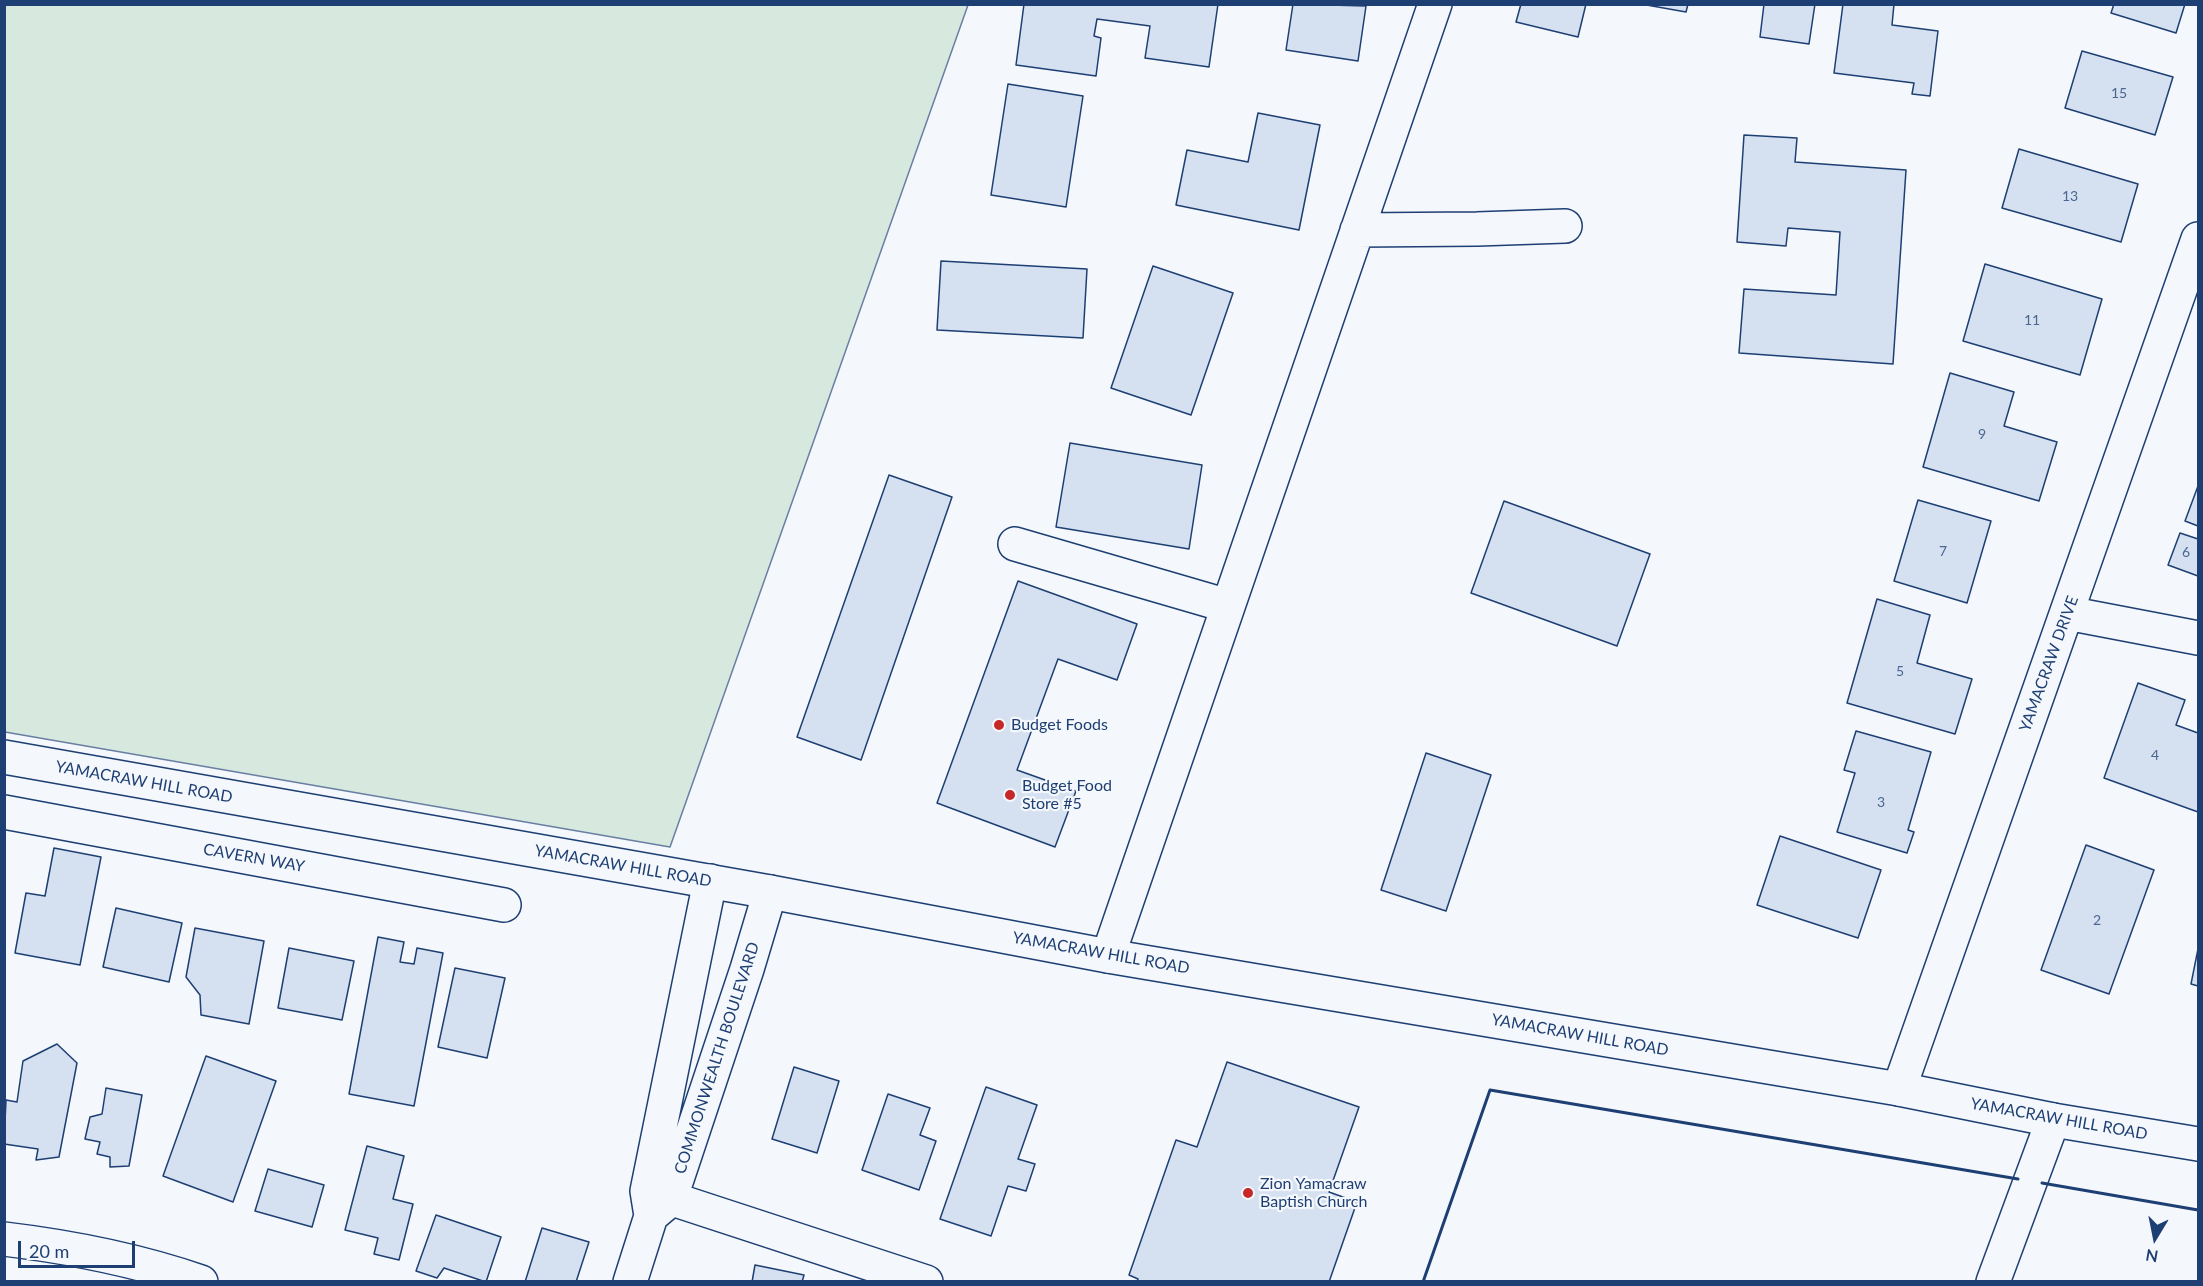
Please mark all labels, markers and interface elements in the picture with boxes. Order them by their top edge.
house number: 15 [2111,85,2127,101]
house number: 13 [2062,188,2078,204]
house number: 11 [2024,312,2040,328]
house number: 9 [1978,426,1986,442]
house number: 7 [1939,543,1947,559]
house number: 6 [2182,544,2190,560]
street label: YAMACRAW DRIVE [2015,593,2083,735]
house number: 5 [1896,663,1904,679]
place label: Budget Foods [1011,715,1108,735]
marker: Budget Foods [992,718,1006,732]
house number: 4 [2151,747,2159,763]
street label: YAMACRAW HILL ROAD [54,757,234,807]
place label: Budget Food Store #5 [1022,776,1112,814]
marker: Budget Food Store #5 [1003,788,1017,802]
house number: 3 [1877,794,1885,810]
street label: CAVERN WAY [202,840,306,876]
street label: YAMACRAW HILL ROAD [533,841,713,891]
house number: 2 [2093,912,2101,928]
street label: YAMACRAW HILL ROAD [1011,928,1191,978]
street label: COMMONWEALTH BOULEVARD [670,940,764,1176]
street label: YAMACRAW HILL ROAD [1490,1010,1670,1060]
street label: YAMACRAW HILL ROAD [1969,1094,2149,1144]
place label: Zion Yamacraw Baptish Church [1260,1174,1367,1212]
marker: Zion Yamacraw Baptish Church [1241,1186,1255,1200]
north arrow [2125,1208,2185,1268]
scale bar [21,1229,138,1267]
text: 20 m [29,1240,69,1262]
text: N [2144,1246,2160,1267]

